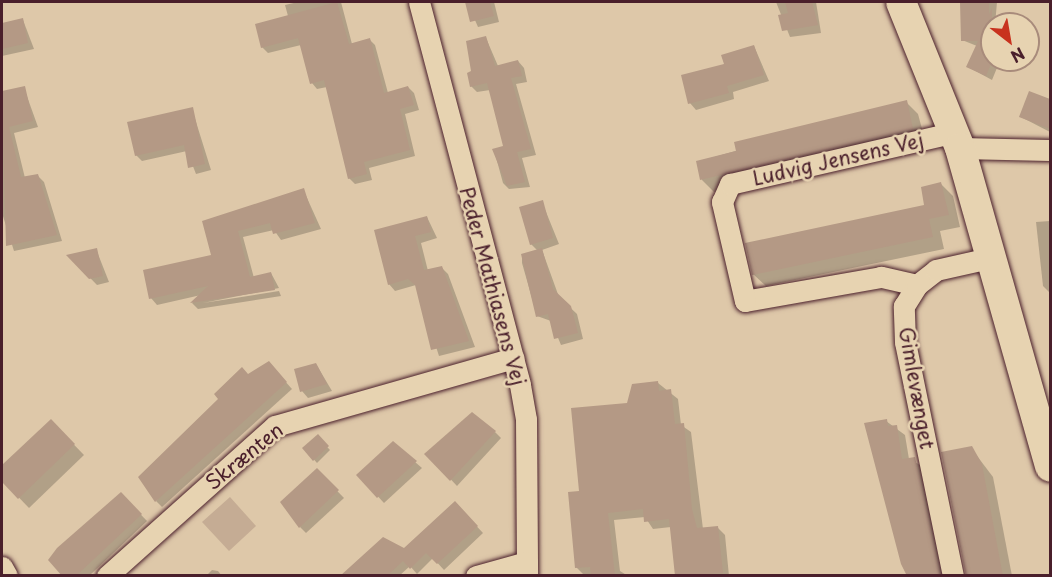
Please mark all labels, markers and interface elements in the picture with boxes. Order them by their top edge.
north arrow [980,12,1040,72]
text: N [1007,42,1030,69]
street label: Ludvig Jensens Vej [749,127,927,191]
street label: Peder Mathiasens Vej [455,184,531,388]
street label: Gimlevænget [894,325,940,451]
street label: Skrænten [200,417,288,495]

